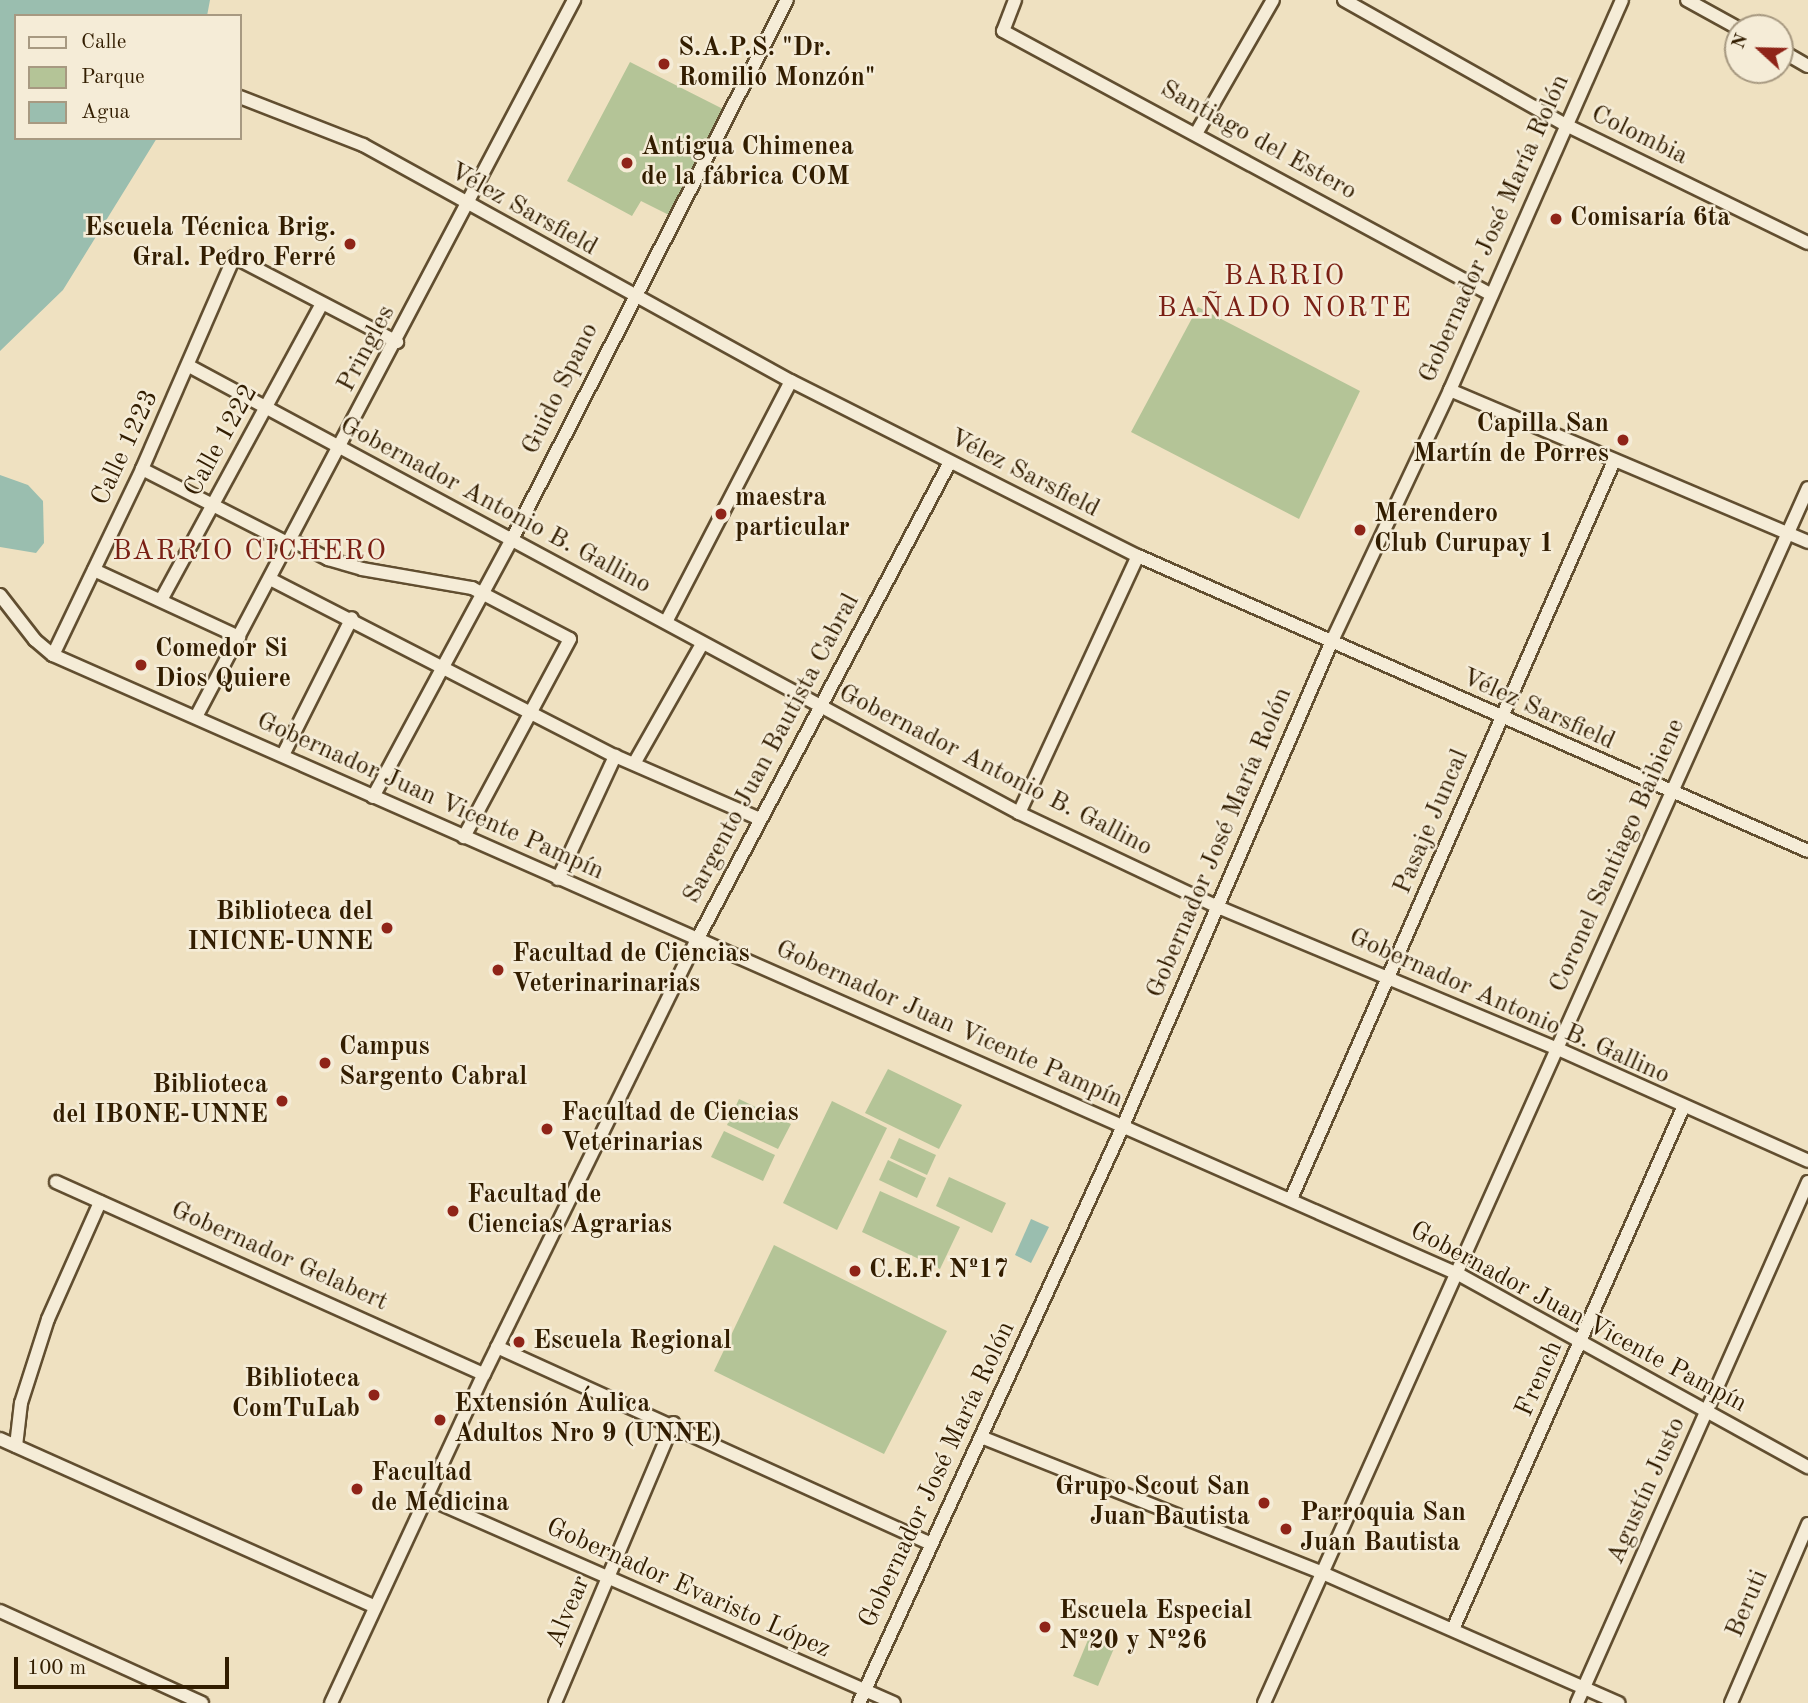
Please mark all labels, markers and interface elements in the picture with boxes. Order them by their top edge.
legend [14,14,242,140]
north arrow [1724,14,1794,84]
text: N [1729,31,1752,52]
text: Calle [81,32,126,53]
place label: S.A.P.S. "Dr. Romilio Monzón" [678,33,875,94]
marker: S.A.P.S. "Dr. Romilio Monzón" [656,56,672,72]
text: Parque [81,67,145,88]
street label: Gobernador José María Rolón [1413,70,1577,388]
street label: Santiago del Estero [1154,74,1362,208]
street label: Colombia [1585,99,1693,173]
text: Agua [81,102,130,123]
place label: Antigua Chimenea de la fábrica COM [641,132,854,194]
marker: Antigua Chimenea de la fábrica COM [619,155,635,171]
street label: Vélez Sarsfield [444,156,602,264]
place label: Comisaría 6ta [1570,203,1730,235]
marker: Comisaría 6ta [1548,211,1564,227]
place label: Escuela Técnica Brig. Gral. Pedro Ferré [84,213,336,274]
marker: Escuela Técnica Brig. Gral. Pedro Ferré [342,236,358,252]
district label: BARRIO BAÑADO NORTE [1159,260,1411,326]
street label: Pringles [331,300,403,398]
street label: Guido Spano [516,318,606,460]
street label: Calle 1222 [178,379,266,503]
street label: Calle 1223 [86,385,166,511]
place label: Capilla San Martín de Porres [1413,409,1609,471]
street label: Gobernador Antonio B. Gallino [334,411,656,601]
street label: Vélez Sarsfield [944,423,1104,525]
marker: Capilla San Martín de Porres [1615,432,1631,448]
place label: maestra particular [735,483,850,544]
place label: Merendero Club Curupay 1 [1374,499,1554,560]
marker: maestra particular [713,506,729,522]
marker: Merendero Club Curupay 1 [1352,522,1368,538]
district label: BARRIO CICHERO [114,535,386,569]
street label: Sargento Juan Bautista Cabral [677,589,867,909]
place label: Comedor Si Dios Quiere [155,634,291,696]
marker: Comedor Si Dios Quiere [133,657,149,673]
street label: Vélez Sarsfield [1457,662,1619,758]
street label: Gobernador Antonio B. Gallino [833,678,1157,864]
street label: Gobernador José María Rolón [1140,683,1300,1003]
street label: Gobernador Juan Vicente Pampín [251,706,609,888]
street label: Coronel Santiago Baibiene [1543,714,1693,998]
street label: Pasaje Juncal [1388,745,1476,899]
place label: Biblioteca del INICNE-UNNE [187,897,373,958]
marker: Biblioteca del INICNE-UNNE [379,920,395,936]
street label: Gobernador Antonio B. Gallino [1344,922,1674,1092]
street label: Gobernador Juan Vicente Pampín [770,934,1128,1116]
place label: Facultad de Ciencias Veterinarinarias [512,939,750,1000]
marker: Facultad de Ciencias Veterinarinarias [490,962,506,978]
place label: Campus Sargento Cabral [339,1032,527,1094]
marker: Campus Sargento Cabral [317,1055,333,1071]
place label: Biblioteca del IBONE-UNNE [52,1070,268,1132]
marker: Biblioteca del IBONE-UNNE [274,1093,290,1109]
place label: Facultad de Ciencias Veterinarias [561,1098,799,1160]
marker: Facultad de Ciencias Veterinarias [539,1121,555,1137]
place label: Facultad de Ciencias Agrarias [467,1180,672,1242]
street label: Gobernador Gelabert [166,1195,392,1319]
marker: Facultad de Ciencias Agrarias [445,1203,461,1219]
street label: Gobernador Juan Vicente Pampín [1404,1216,1752,1420]
place label: C.E.F. Nº17 [869,1255,1009,1287]
marker: C.E.F. Nº17 [847,1263,863,1279]
street label: Gobernador José María Rolón [853,1317,1023,1633]
place label: Escuela Regional [533,1326,731,1358]
marker: Escuela Regional [511,1334,527,1350]
street label: French [1510,1336,1570,1422]
place label: Biblioteca ComTuLab [232,1364,360,1426]
marker: Biblioteca ComTuLab [366,1387,382,1403]
place label: Extensión Áulica Adultos Nro 9 (UNNE) [454,1389,721,1450]
marker: Extensión Áulica Adultos Nro 9 (UNNE) [432,1412,448,1428]
street label: Agustín Justo [1601,1413,1693,1569]
place label: Facultad de Medicina [371,1458,509,1520]
place label: Grupo Scout San Juan Bautista [1055,1472,1250,1534]
marker: Facultad de Medicina [349,1481,365,1497]
marker: Grupo Scout San Juan Bautista [1256,1495,1272,1511]
place label: Parroquia San Juan Bautista [1300,1498,1466,1560]
street label: Gobernador Evaristo López [541,1512,835,1666]
marker: Parroquia San Juan Bautista [1278,1521,1294,1537]
street label: Beruti [1720,1565,1776,1643]
street label: Alvear [540,1571,598,1653]
place label: Escuela Especial Nº20 y Nº26 [1059,1596,1252,1658]
marker: Escuela Especial Nº20 y Nº26 [1037,1619,1053,1635]
scale bar [18,1644,233,1688]
text: 100 m [27,1658,86,1679]

